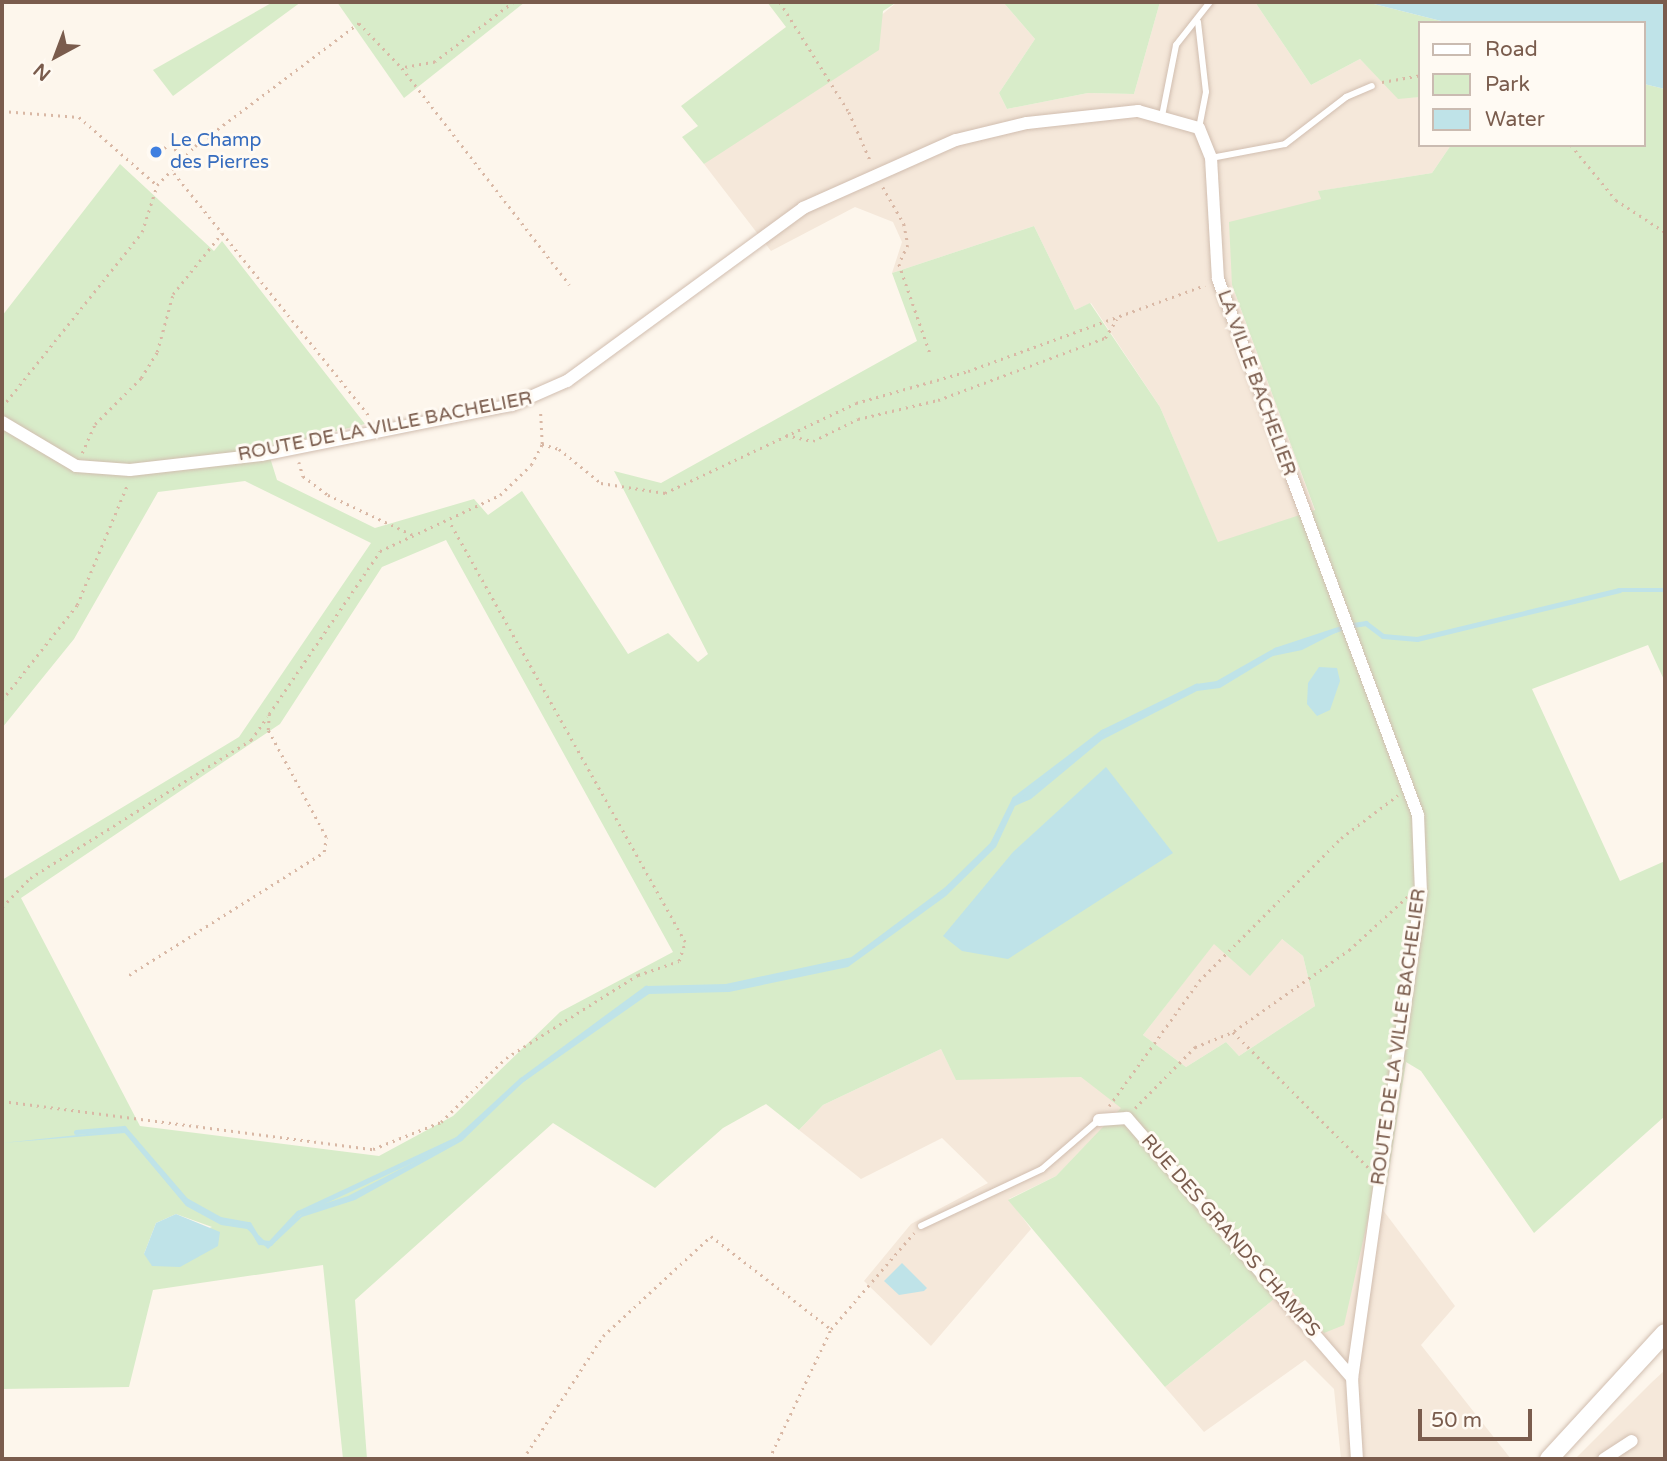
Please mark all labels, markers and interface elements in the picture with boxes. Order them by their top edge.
north arrow [21,21,91,91]
legend [1418,21,1646,147]
text: Road [1485,37,1538,62]
text: N [29,59,55,85]
text: Park [1485,72,1530,97]
text: Water [1485,107,1545,132]
place label: Le Champ des Pierres [170,130,269,174]
marker: Le Champ des Pierres [148,144,164,160]
street label: LA VILLE BACHELIER [1212,287,1300,479]
street label: ROUTE DE LA VILLE BACHELIER [236,387,534,467]
street label: ROUTE DE LA VILLE BACHELIER [1367,887,1431,1187]
street label: RUE DES GRANDS CHAMPS [1136,1130,1324,1342]
scale bar [1422,1394,1536,1438]
text: 50 m [1431,1408,1482,1433]

